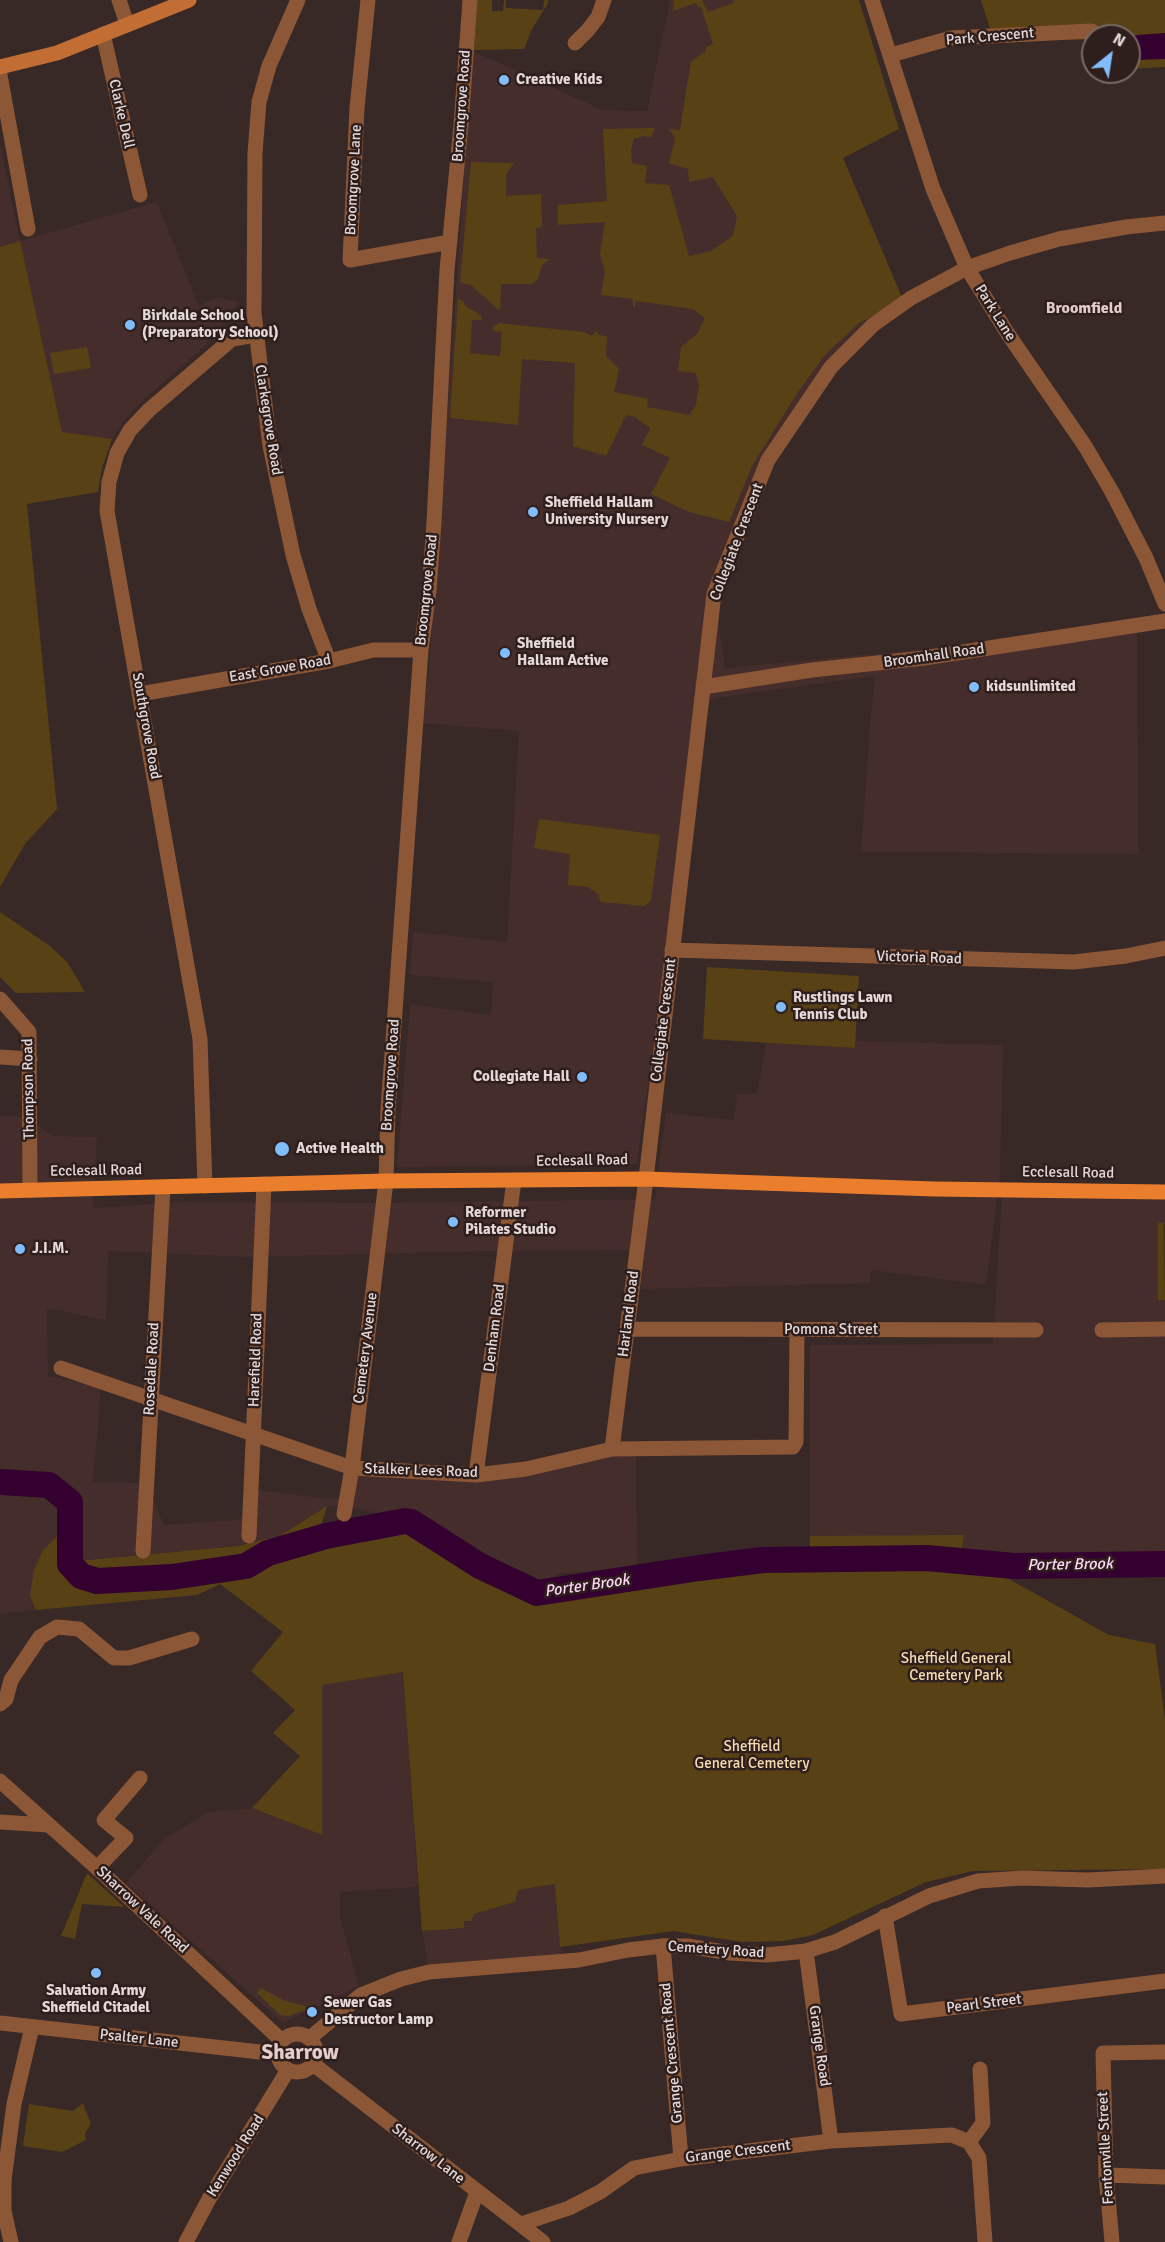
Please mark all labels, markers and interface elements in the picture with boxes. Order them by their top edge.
street label: Park Crescent [945,24,1035,50]
north arrow [1081,24,1141,84]
text: N [1109,29,1129,52]
street label: Broomgrove Road [449,50,475,162]
place label: Creative Kids [516,71,602,89]
marker: Creative Kids [497,73,511,87]
street label: Clarke Dell [104,78,138,150]
street label: Broomgrove Lane [342,124,366,236]
street label: Park Lane [971,281,1019,345]
district label: Broomfield [1046,299,1122,319]
place label: Birkdale School (Preparatory School) [142,307,279,342]
marker: Birkdale School (Preparatory School) [123,318,137,332]
street label: Clarkegrove Road [250,363,286,477]
street label: Collegiate Crescent [706,481,768,603]
place label: Sheffield Hallam University Nursery [545,494,668,529]
marker: Sheffield Hallam University Nursery [526,505,540,519]
street label: Broomgrove Road [412,533,442,647]
place label: Sheffield Hallam Active [517,635,608,670]
street label: Broomhall Road [883,640,985,672]
marker: Sheffield Hallam Active [498,646,512,660]
street label: East Grove Road [228,651,332,687]
street label: Southgrove Road [128,671,164,781]
place label: kidsunlimited [986,678,1076,696]
marker: kidsunlimited [967,680,981,694]
street label: Victoria Road [876,948,962,968]
street label: Collegiate Crescent [647,957,681,1083]
place label: Rustlings Lawn Tennis Club [793,989,893,1024]
marker: Rustlings Lawn Tennis Club [774,1000,788,1014]
street label: Broomgrove Road [378,1019,404,1131]
street label: Thompson Road [19,1038,39,1140]
place label: Collegiate Hall [473,1068,570,1086]
marker: Collegiate Hall [575,1070,589,1084]
marker: Active Health [273,1140,291,1158]
place label: Active Health [296,1140,384,1158]
street label: Ecclesall Road [536,1151,628,1171]
street label: Ecclesall Road [50,1161,142,1181]
street label: Ecclesall Road [1022,1163,1114,1183]
place label: Reformer Pilates Studio [465,1204,556,1239]
marker: Reformer Pilates Studio [446,1215,460,1229]
place label: J.I.M. [32,1240,69,1258]
marker: J.I.M. [13,1242,27,1256]
street label: Harland Road [615,1270,643,1358]
street label: Denham Road [481,1283,509,1373]
street label: Cemetery Avenue [350,1291,382,1405]
street label: Harefield Road [245,1313,267,1407]
street label: Pomona Street [784,1321,878,1339]
street label: Rosedale Road [141,1322,163,1416]
street label: Stalker Lees Road [364,1460,478,1482]
water label: Porter Brook [1027,1555,1113,1575]
water label: Porter Brook [543,1571,631,1601]
park label: Sheffield General Cemetery Park [901,1650,1011,1685]
park label: Sheffield General Cemetery [694,1738,810,1773]
street label: Sharrow Vale Road [92,1863,192,1957]
street label: Cemetery Road [667,1938,765,1962]
marker: Salvation Army Sheffield Citadel [89,1966,103,1980]
place label: Salvation Army Sheffield Citadel [42,1982,150,2017]
street label: Grange Crescent Road [657,1982,687,2124]
street label: Pearl Street [945,1990,1023,2018]
place label: Sewer Gas Destructor Lamp [324,1994,433,2029]
street label: Grange Road [804,2004,834,2088]
marker: Sewer Gas Destructor Lamp [305,2005,319,2019]
street label: Psalter Lane [99,2026,179,2052]
district label: Sharrow [261,2040,339,2066]
street label: Fentonville Street [1094,2091,1118,2205]
street label: Kenwood Road [204,2111,268,2201]
street label: Sharrow Lane [388,2120,468,2188]
street label: Grange Crescent [684,2137,792,2167]

